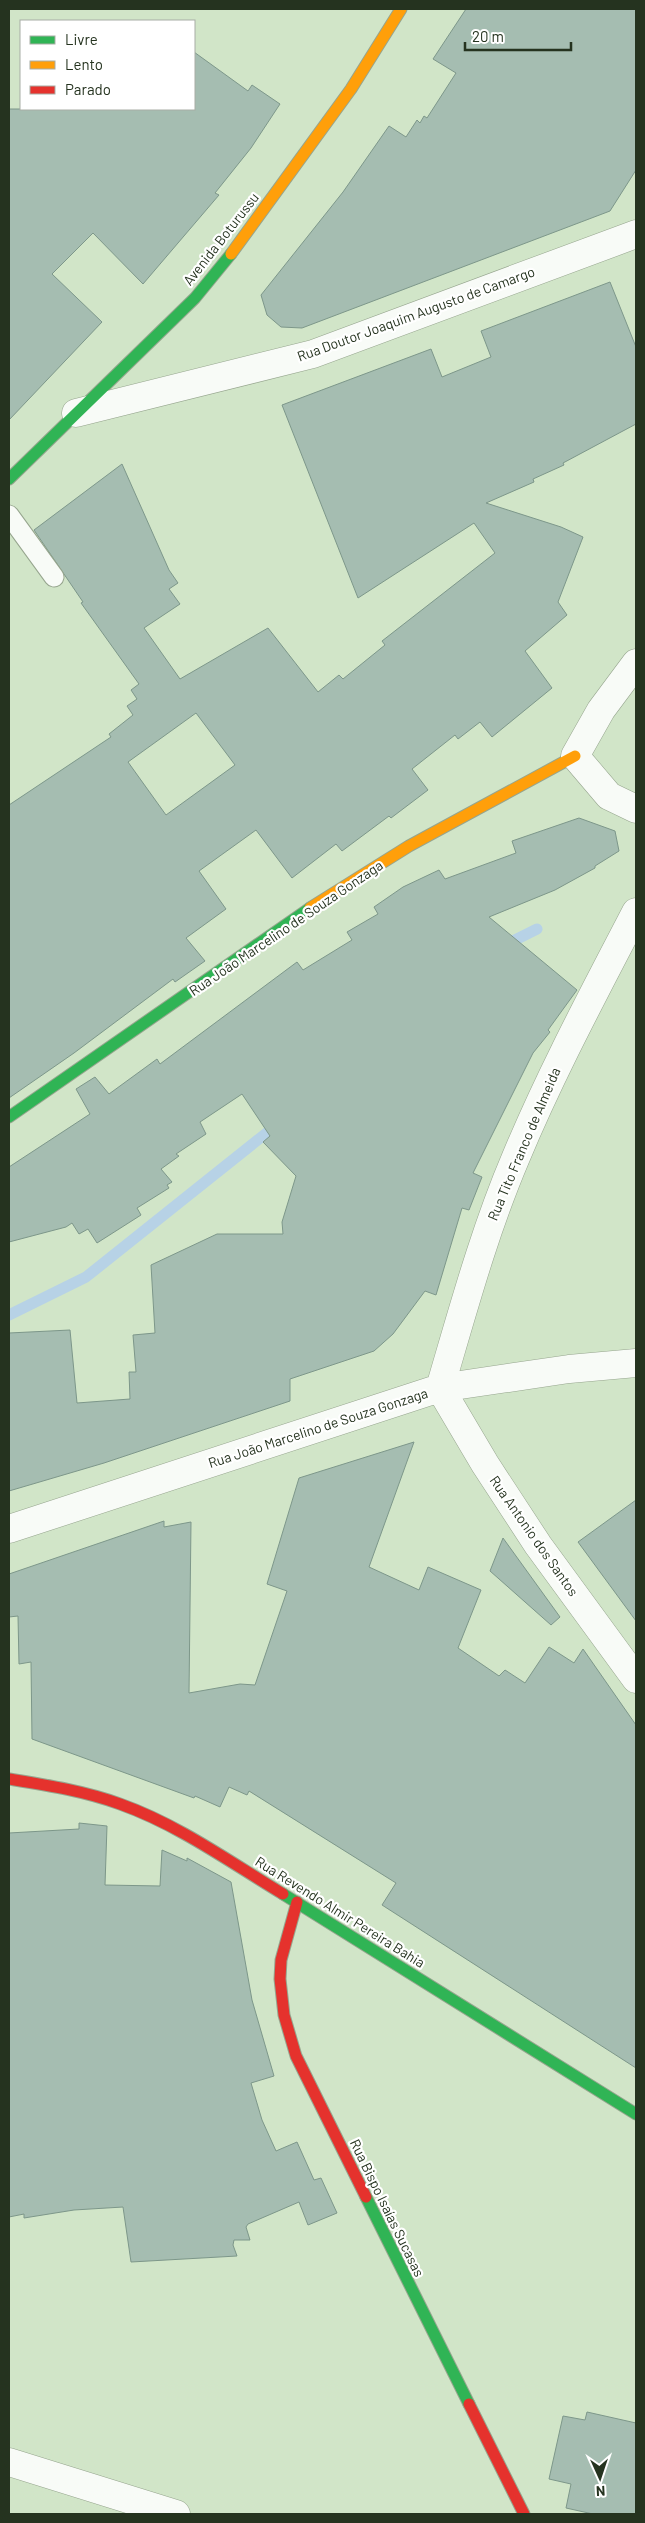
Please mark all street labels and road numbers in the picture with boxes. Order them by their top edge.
street label: Avenida Boturussu [179,189,262,288]
street label: Rua Doutor Joaquim Augusto de Camargo [295,263,537,365]
street label: Rua João Marcelino de Souza Gonzaga [186,856,386,999]
street label: Rua Tito Franco de Almeida [484,1065,564,1223]
street label: Rua João Marcelino de Souza Gonzaga [206,1384,430,1471]
street label: Rua Antonio dos Santos [486,1472,583,1599]
street label: Rua Revendo Almir Pereira Bahia [252,1852,428,1971]
street label: Rua Bispo Isaías Sucasas [347,2136,428,2280]

